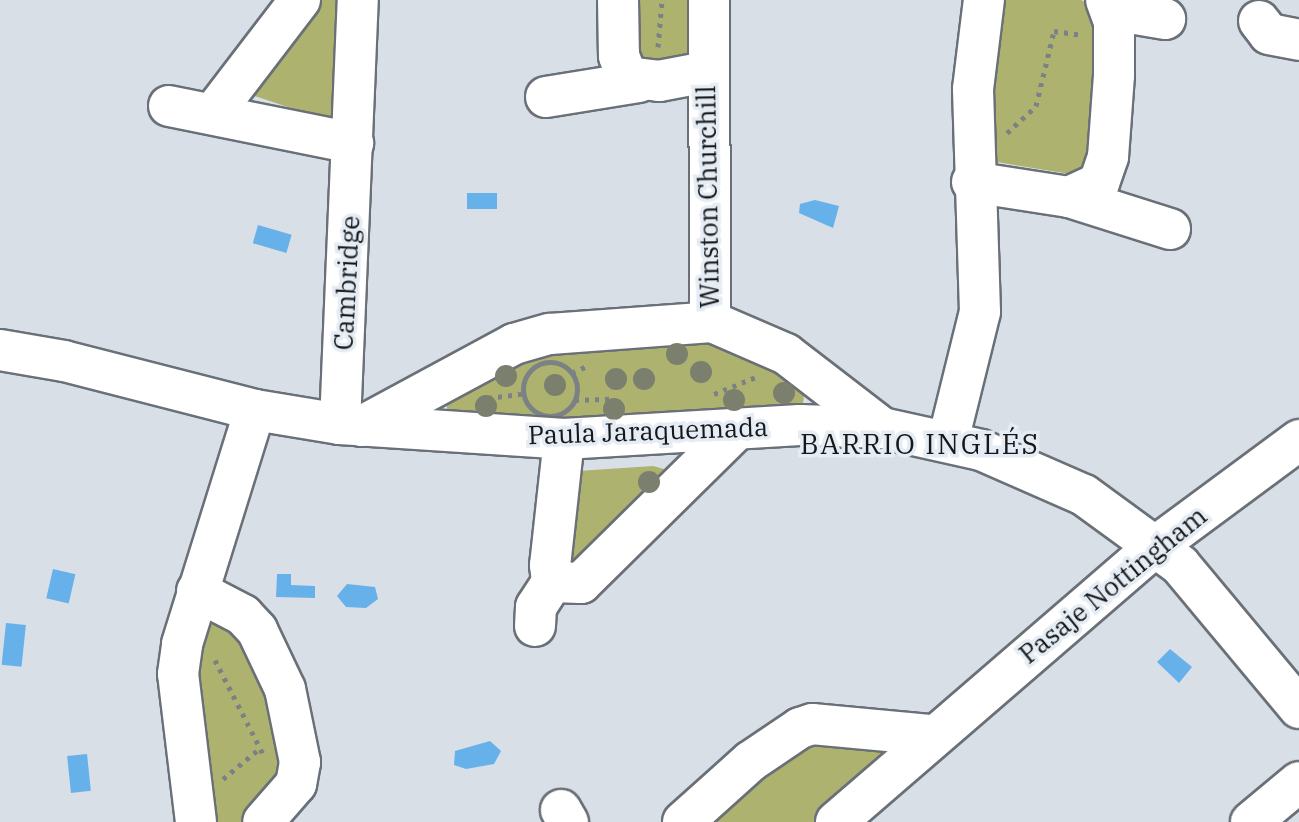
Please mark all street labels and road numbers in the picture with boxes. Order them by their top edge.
street label: Winston Churchill [690,85,726,309]
street label: Cambridge [328,215,366,351]
street label: Paula Jaraquemada [527,411,769,451]
street label: Pasaje Nottingham [1013,500,1213,670]

